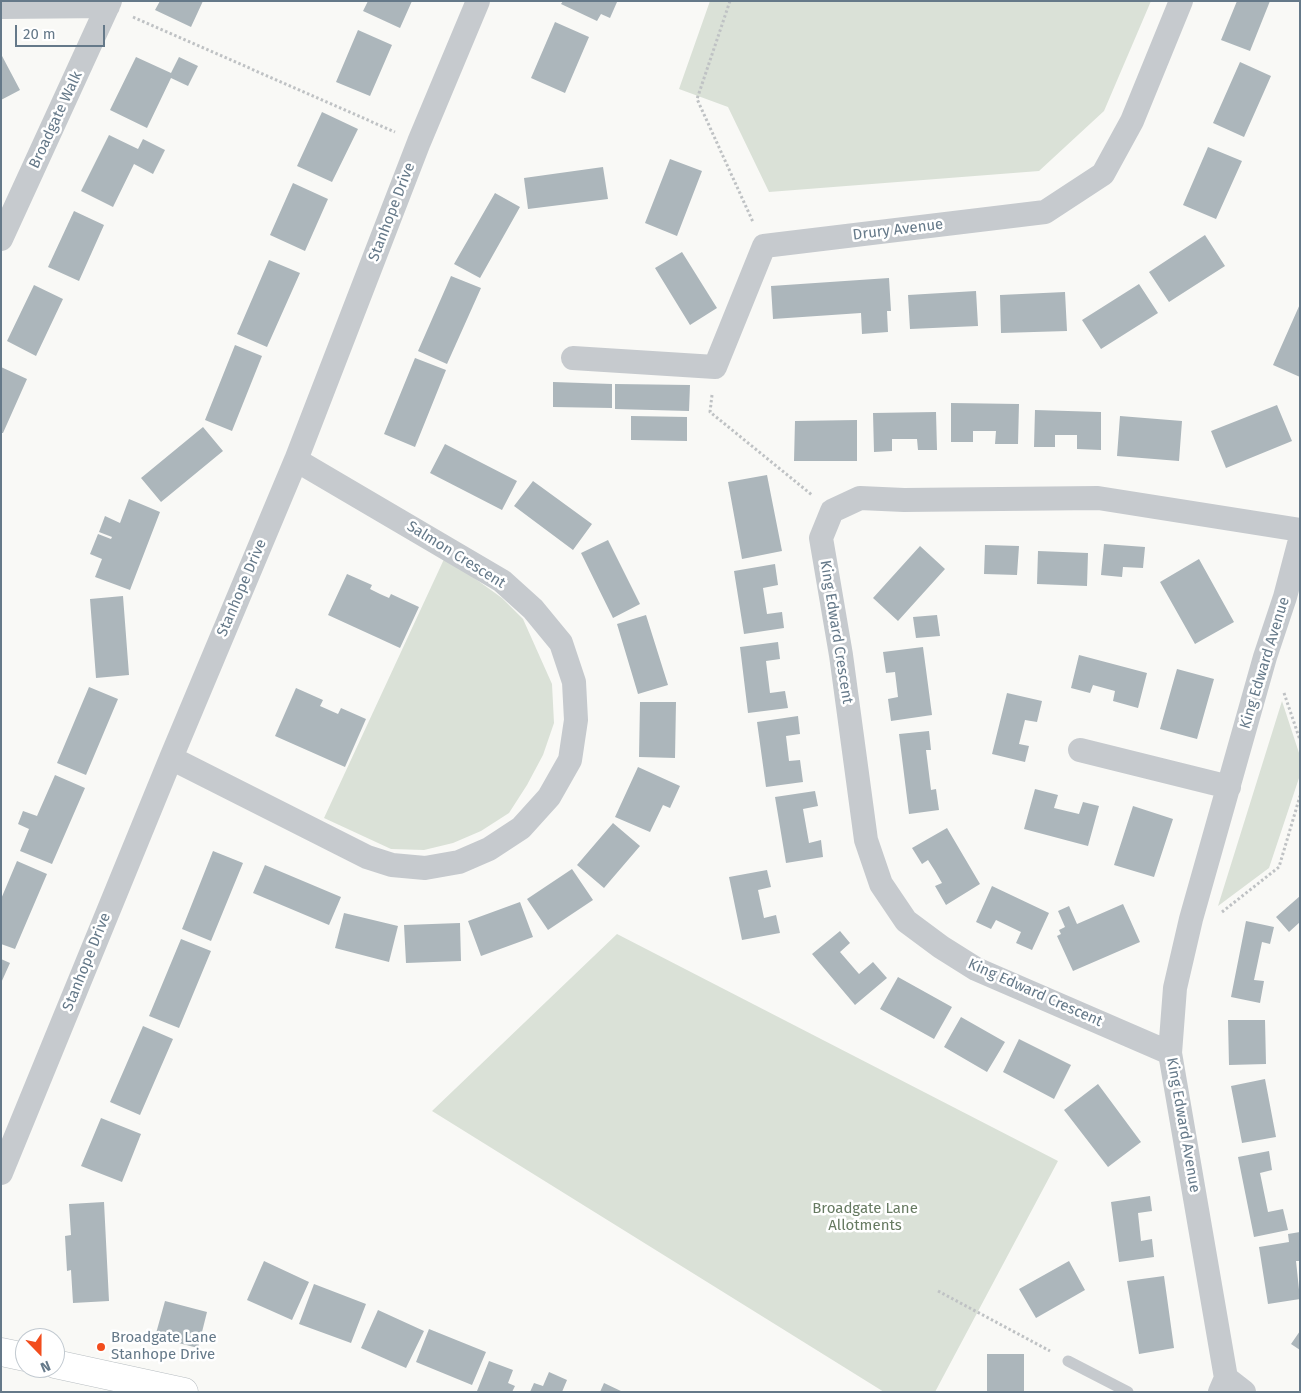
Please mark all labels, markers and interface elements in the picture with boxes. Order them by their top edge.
scale bar [18,15,108,47]
text: 20 m [23,25,56,43]
street label: Broadgate Walk [26,69,86,171]
street label: Stanhope Drive [365,160,419,264]
street label: Drury Avenue [852,216,944,244]
street label: Salmon Crescent [403,517,509,593]
street label: Stanhope Drive [213,537,271,639]
street label: King Edward Crescent [816,559,856,705]
street label: King Edward Avenue [1236,595,1294,731]
street label: Stanhope Drive [59,910,115,1014]
street label: King Edward Crescent [965,955,1105,1031]
street label: King Edward Avenue [1162,1056,1204,1194]
park label: Broadgate Lane Allotments [812,1200,918,1235]
north arrow [15,1328,65,1378]
place label: Broadgate Lane Stanhope Drive [111,1329,217,1364]
marker: Broadgate Lane Stanhope Drive [95,1341,107,1353]
text: N [38,1357,53,1376]

